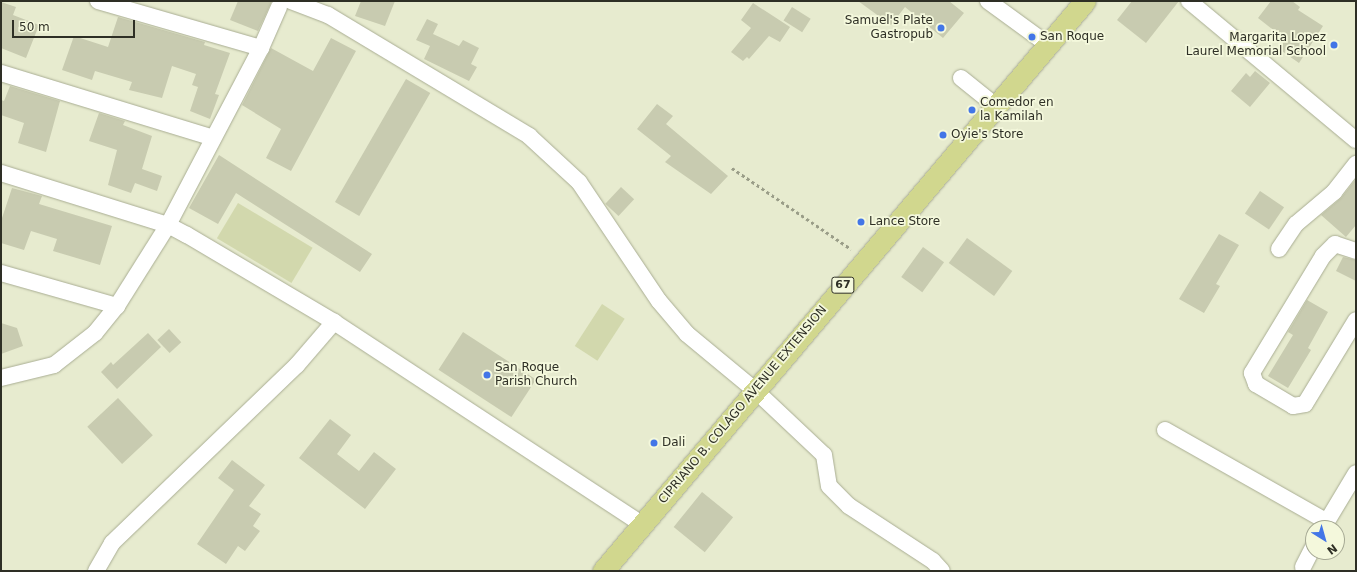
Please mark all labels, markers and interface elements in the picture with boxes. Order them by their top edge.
scale bar [14,12,137,38]
place label: Samuel's Plate Gastropub [845,14,933,42]
text: 50 m [19,20,50,34]
marker: Samuel's Plate Gastropub [936,23,946,33]
place label: San Roque [1040,30,1104,44]
place label: Margarita Lopez Laurel Memorial School [1186,31,1326,59]
marker: San Roque [1027,32,1037,42]
marker: Margarita Lopez Laurel Memorial School [1329,40,1339,50]
place label: Comedor en la Kamilah [980,96,1053,124]
marker: Comedor en la Kamilah [967,105,977,115]
place label: Oyie's Store [951,128,1023,142]
marker: Oyie's Store [938,130,948,140]
place label: Lance Store [869,215,940,229]
marker: Lance Store [856,217,866,227]
road number: 67 [831,276,855,294]
street label: CIPRIANO B. COLAGO AVENUE EXTENSION [656,303,830,507]
place label: San Roque Parish Church [495,361,577,389]
marker: San Roque Parish Church [482,370,492,380]
place label: Dali [662,436,685,450]
marker: Dali [649,438,659,448]
north arrow [1305,520,1345,560]
text: N [1324,541,1340,557]

